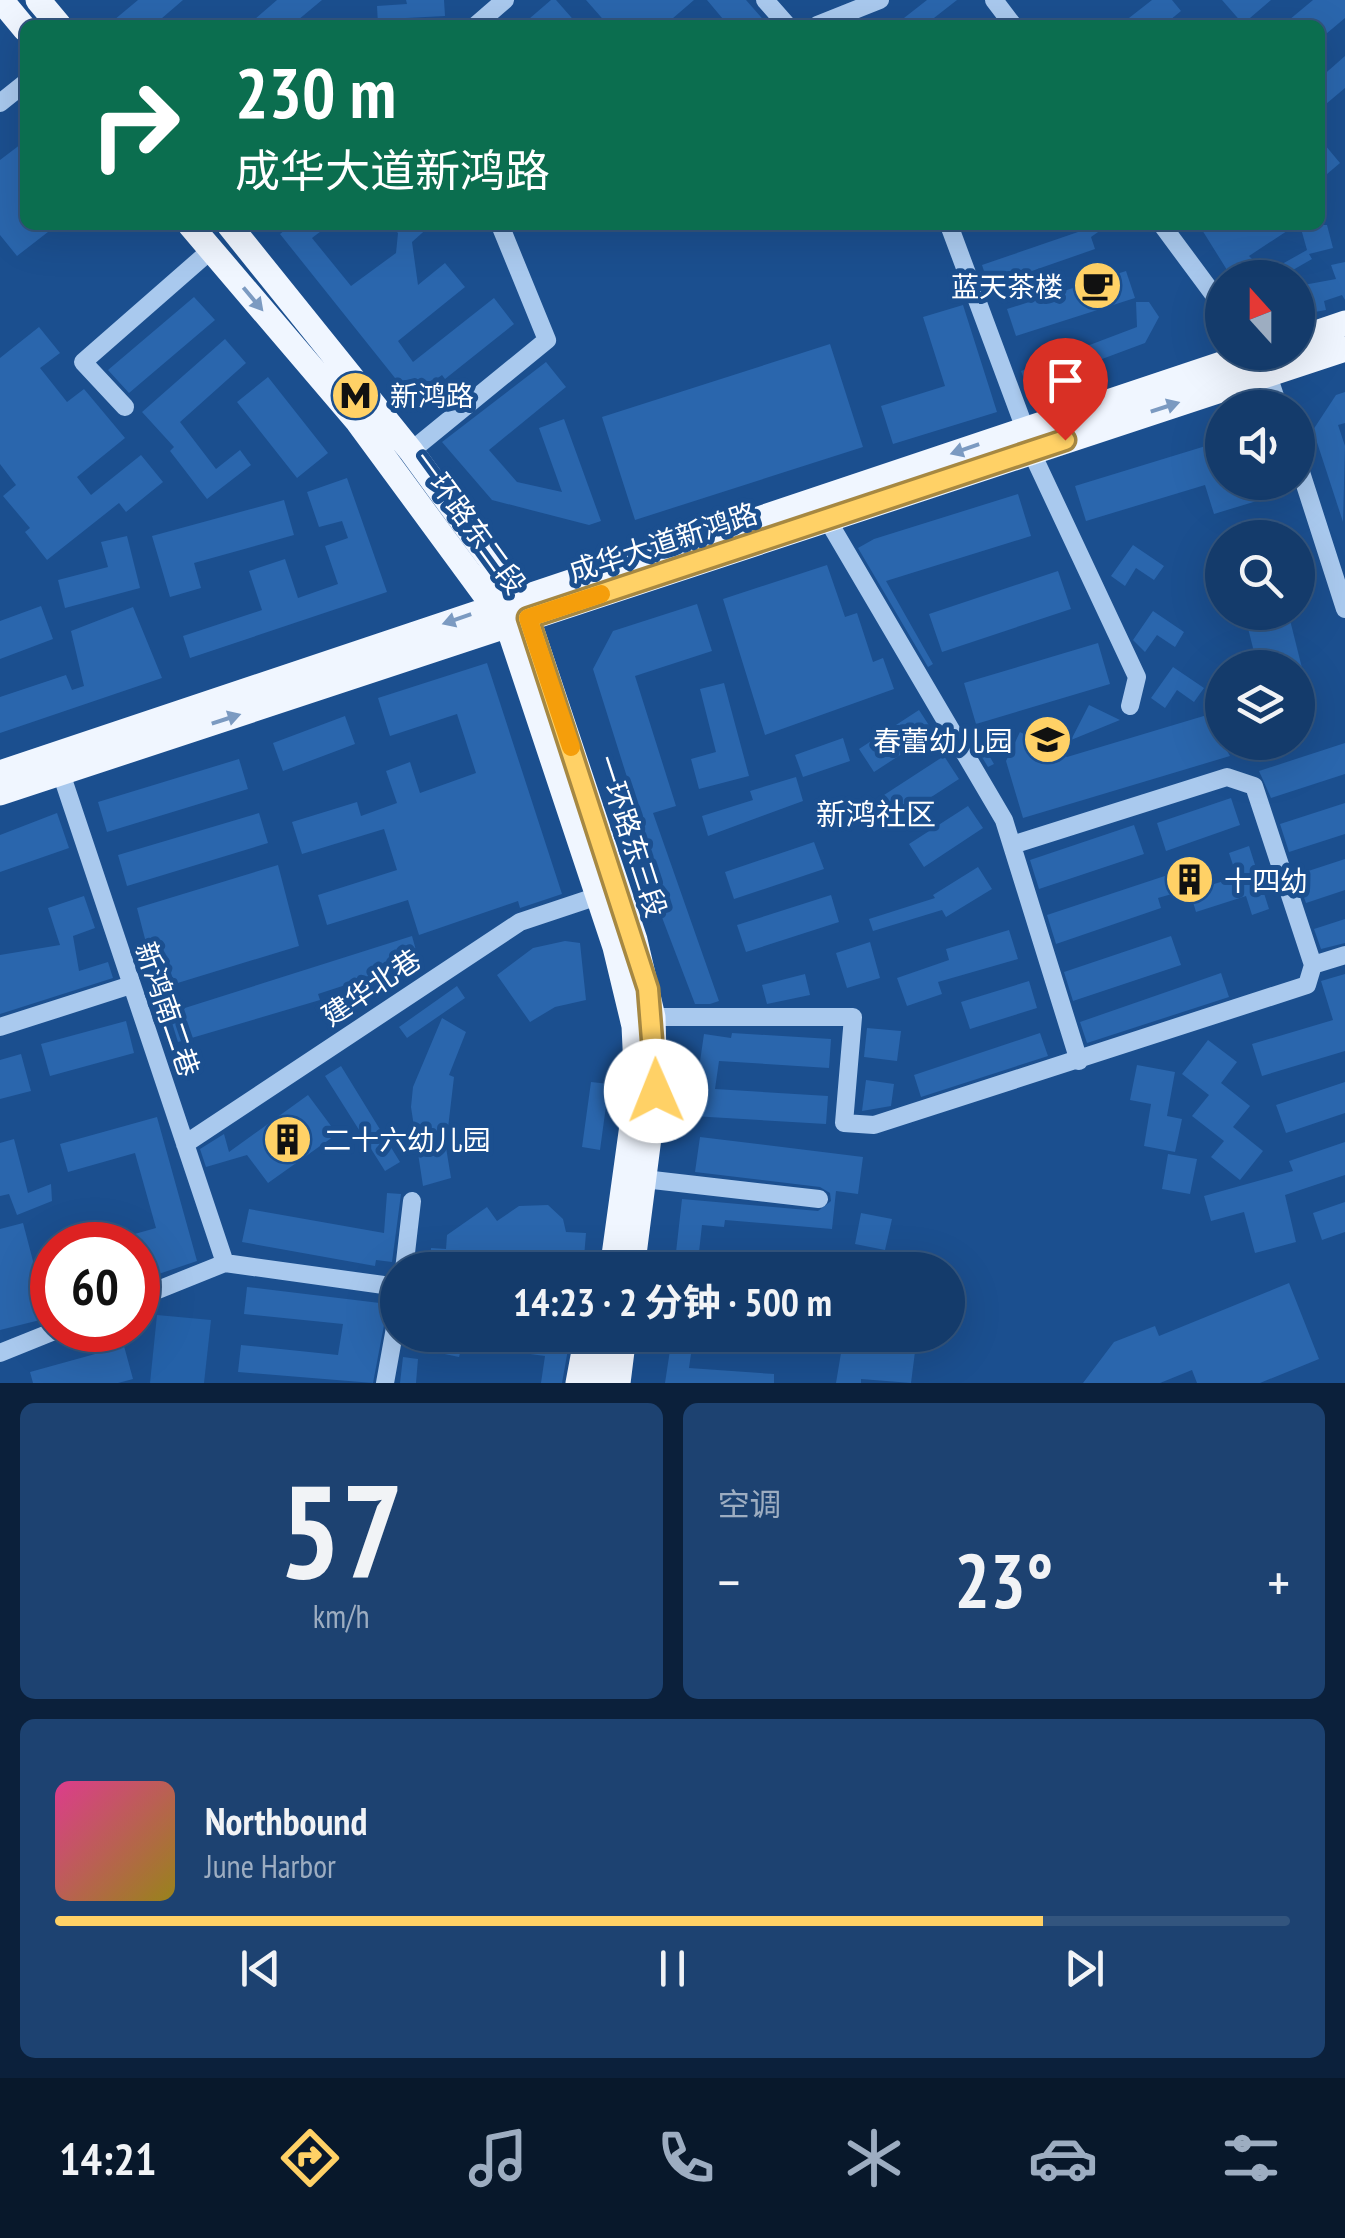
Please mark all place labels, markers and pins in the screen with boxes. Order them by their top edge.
cafe icon: 蓝天茶楼 [1072,260,1124,312]
place label: 蓝天茶楼 [951,268,1063,305]
pin [1023,338,1108,441]
metro station icon: 新鸿路 [329,369,381,421]
place label: 新鸿路 [390,377,474,414]
school or university icon: 春蕾幼儿园 [1022,714,1074,766]
place label: 春蕾幼儿园 [873,722,1013,759]
building icon: 十四幼 [1163,854,1215,906]
place label: 十四幼 [1224,862,1308,899]
building icon: 二十六幼儿园 [262,1113,314,1165]
place label: 二十六幼儿园 [323,1121,491,1158]

